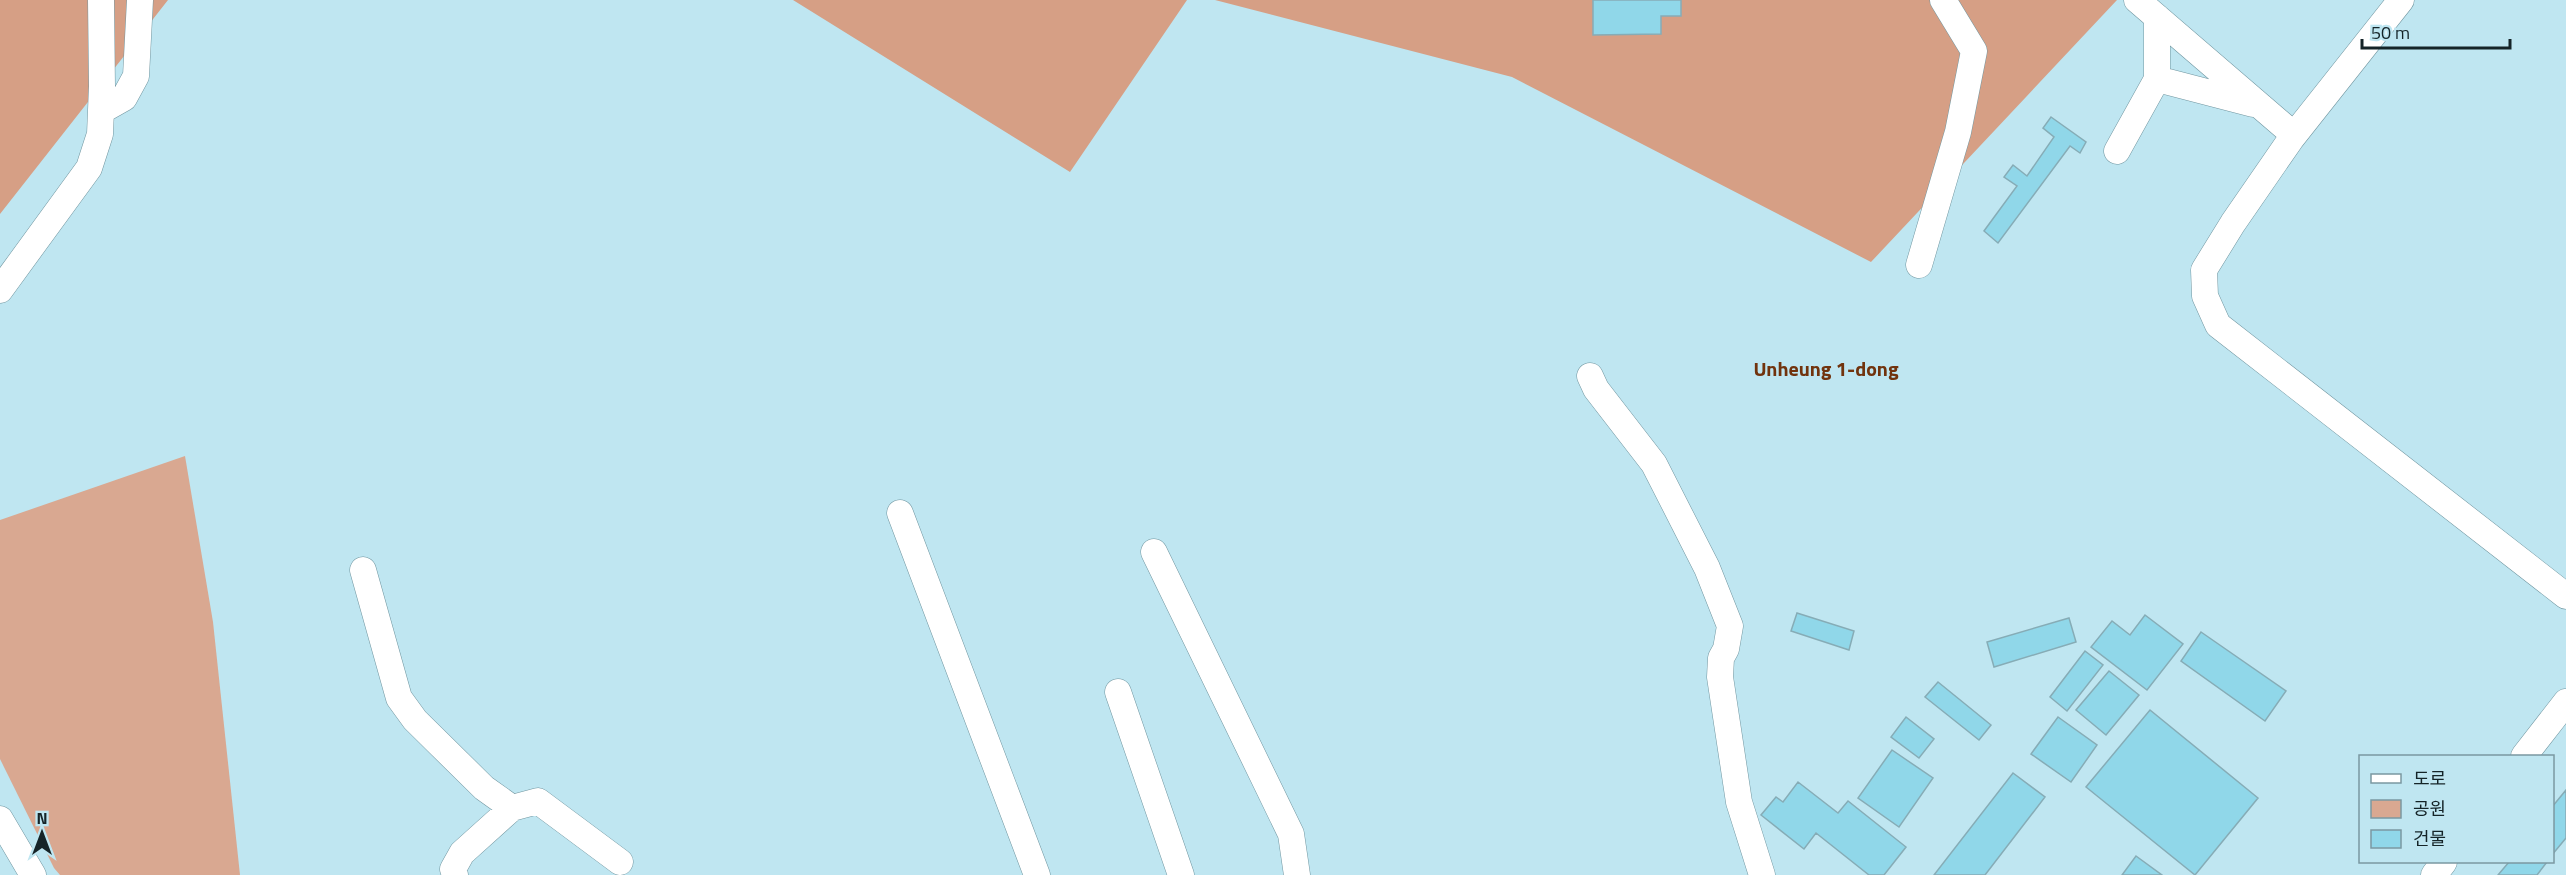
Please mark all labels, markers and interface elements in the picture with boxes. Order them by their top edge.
scale bar [2362,12,2510,50]
text: 50 m [2371,19,2410,46]
district label: Unheung 1-dong [1753,353,1899,384]
legend [2359,755,2554,863]
text: 도로 [2413,765,2446,792]
text: 공원 [2413,795,2446,822]
north arrow [12,803,72,863]
text: N [36,806,48,830]
text: 건물 [2413,825,2446,852]

